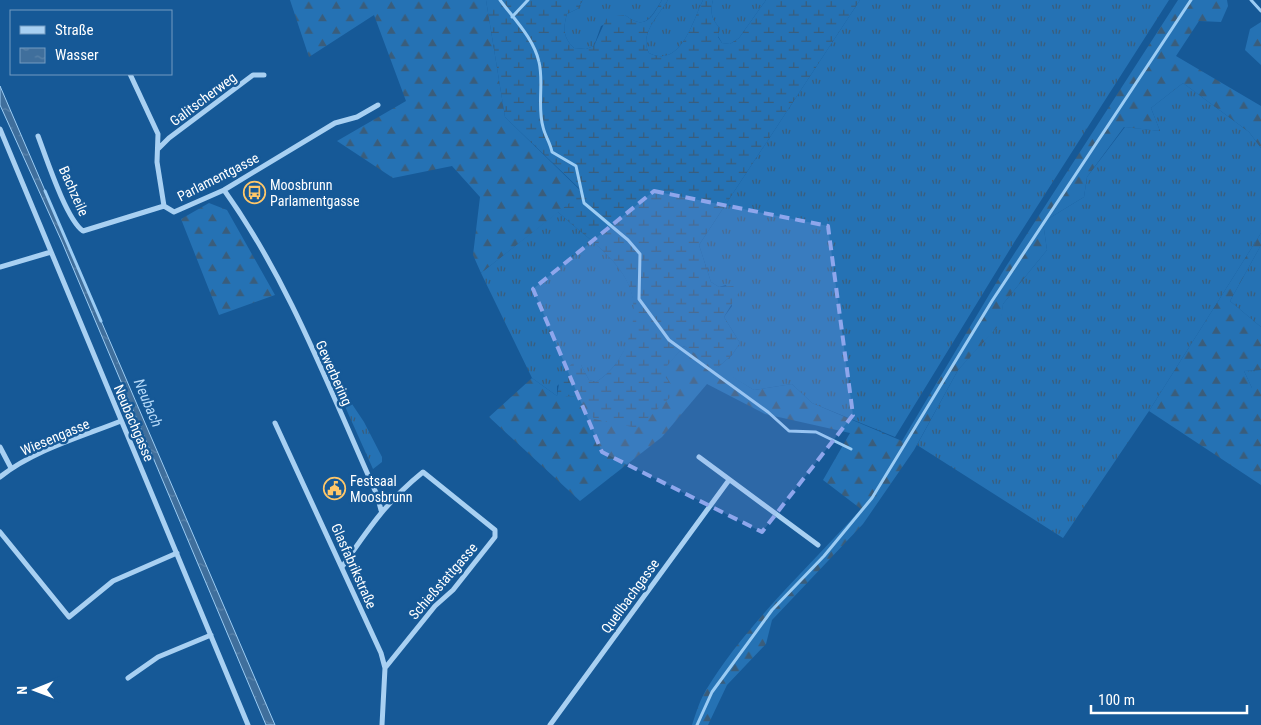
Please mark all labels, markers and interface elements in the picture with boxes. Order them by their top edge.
legend [10,10,172,75]
text: Straße [55,21,94,39]
text: Wasser [55,46,99,64]
street label: Galitscherweg [167,69,239,129]
street label: Parlamentgasse [174,149,262,204]
street label: Bachzeile [56,163,92,219]
place label: Moosbrunn Parlamentgasse [270,177,360,209]
bus stop icon: Moosbrunn Parlamentgasse [242,181,266,205]
street label: Gewerbering [313,338,355,408]
water label: Neubach [130,376,166,430]
street label: Neubachgasse [111,382,158,464]
street label: Wiesengasse [18,415,92,459]
place label: Festsaal Moosbrunn [350,473,413,505]
public building icon: Festsaal Moosbrunn [322,477,346,501]
street label: Glasfabrikstraße [328,521,380,611]
street label: Schießstattgasse [405,539,481,622]
street label: Quellbachgasse [598,555,663,636]
north arrow [10,665,60,715]
scale bar [1091,682,1247,714]
text: N [14,686,30,695]
text: 100 m [1098,691,1135,709]

